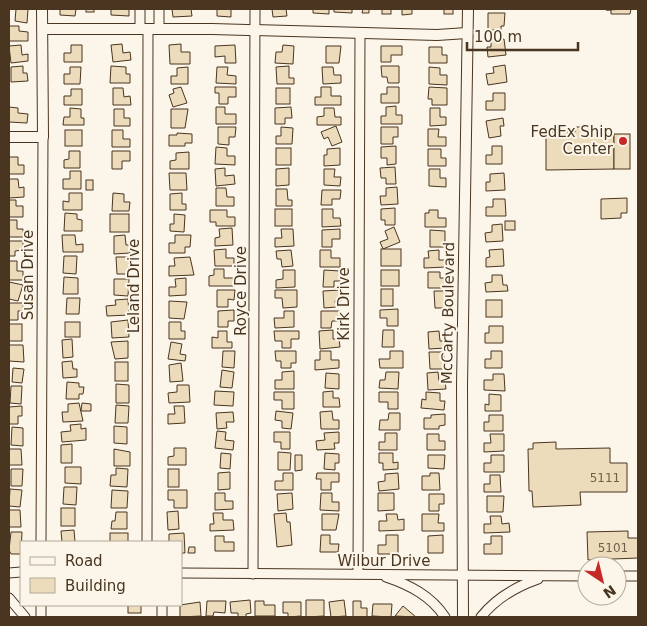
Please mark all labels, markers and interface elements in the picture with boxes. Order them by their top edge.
scale bar [467,20,578,52]
text: 100 m [474,28,522,46]
place label: FedEx Ship Center [531,123,614,158]
marker: FedEx Ship Center [617,135,629,147]
street label: Susan Drive [19,230,37,320]
street label: Leland Drive [125,239,143,333]
street label: McCarty Boulevard [438,242,458,384]
street label: Royce Drive [232,246,250,336]
street label: Kirk Drive [335,267,353,341]
house number: 5111 [590,471,620,485]
legend [20,541,182,606]
house number: 5101 [598,541,628,555]
text: Road [65,552,103,570]
street label: Wilbur Drive [338,552,430,570]
north arrow [577,556,627,606]
text: Building [65,577,126,595]
text: N [600,582,619,602]

